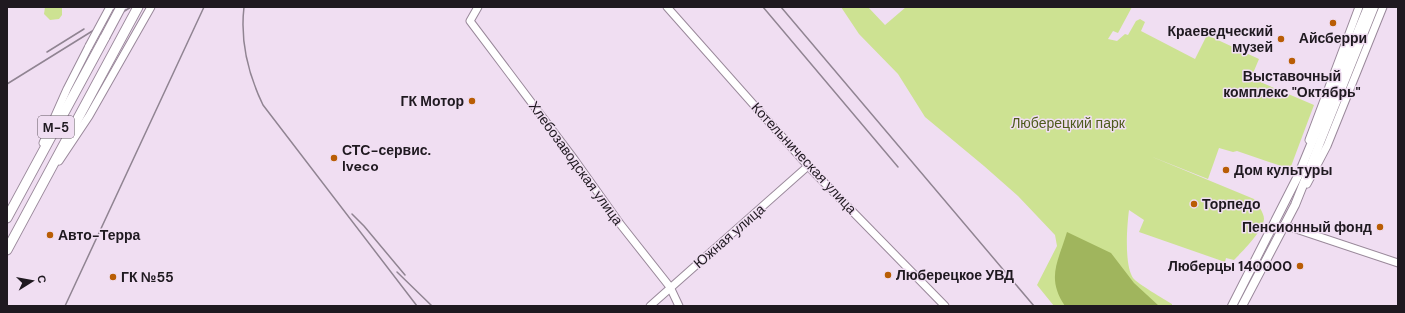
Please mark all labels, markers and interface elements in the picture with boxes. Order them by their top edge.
marker: Айсберри [1328,18,1338,28]
place label: Краеведческий музей [1168,22,1273,56]
place label: Айсберри [1299,29,1367,47]
marker: Краеведческий музей [1276,34,1286,44]
marker: Выставочный комплекс "Октябрь" [1287,56,1297,66]
place label: Выставочный комплекс "Октябрь" [1223,67,1361,101]
place label: ГК Мотор [401,92,464,110]
marker: ГК Мотор [467,96,477,106]
street label: Хлебозаводская улица [525,97,627,229]
street label: Котельническая улица [748,98,861,218]
park label: Люберецкий парк [1011,114,1126,132]
road number: М-5 [38,116,74,138]
place label: СТС-сервис. Iveco [342,141,431,175]
marker: СТС-сервис. Iveco [329,153,339,163]
place label: Дом культуры [1234,161,1332,179]
marker: Дом культуры [1221,165,1231,175]
place label: Торпедо [1202,195,1260,213]
marker: Торпедо [1189,199,1199,209]
street label: Южная улица [690,200,769,272]
place label: Пенсионный фонд [1242,218,1372,236]
marker: Пенсионный фонд [1375,222,1385,232]
place label: Авто-Терра [58,226,141,244]
marker: Авто-Терра [45,230,55,240]
place label: Люберцы 140000 [1168,257,1292,275]
north arrow [12,261,52,301]
marker: Люберцы 140000 [1295,261,1305,271]
place label: Люберецкое УВД [896,266,1014,284]
place label: ГК №55 [121,268,174,286]
marker: Люберецкое УВД [883,270,893,280]
marker: ГК №55 [108,272,118,282]
text: С [34,274,49,284]

